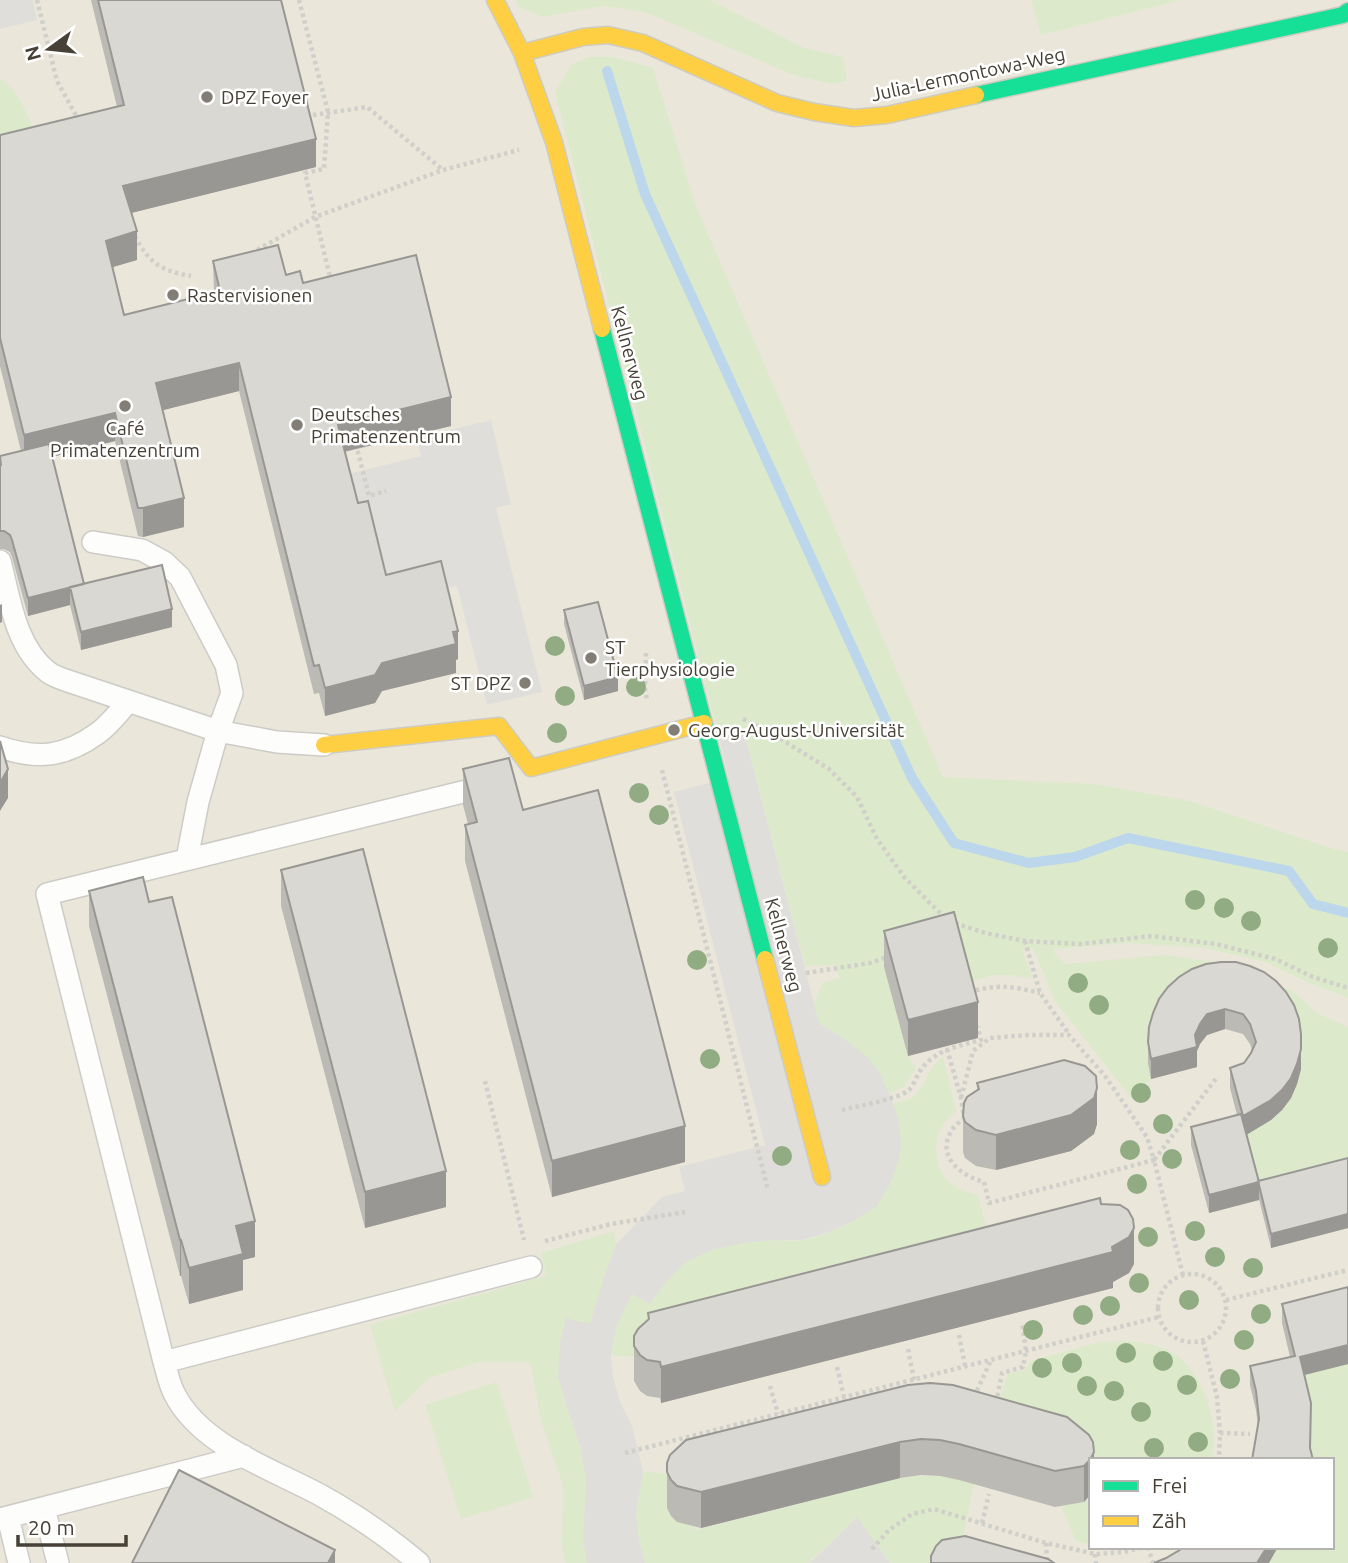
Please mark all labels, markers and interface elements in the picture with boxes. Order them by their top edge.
north arrow [14,14,84,84]
street label: Julia-Lermontowa-Weg [869,43,1067,105]
text: N [20,44,45,63]
place label: DPZ Foyer [221,86,309,108]
marker: DPZ Foyer [199,89,215,105]
place label: Rastervisionen [187,284,312,306]
marker: Rastervisionen [165,287,181,303]
street label: Kellnerweg [607,303,653,403]
marker: Café Primatenzentrum [117,398,133,414]
place label: Deutsches Primatenzentrum [311,403,461,447]
place label: Café Primatenzentrum [50,417,200,461]
marker: Deutsches Primatenzentrum [289,417,305,433]
place label: ST Tierphysiologie [605,636,735,680]
marker: ST Tierphysiologie [583,650,599,666]
place label: ST DPZ [451,672,511,694]
marker: ST DPZ [517,675,533,691]
place label: Georg-August-Universität [688,719,905,741]
marker: Georg-August-Universität [666,722,682,738]
street label: Kellnerweg [761,895,807,995]
legend [1089,1458,1334,1549]
text: Frei [1152,1473,1187,1497]
scale bar [18,1504,126,1548]
text: Zäh [1152,1508,1187,1532]
text: 20 m [28,1515,75,1539]

